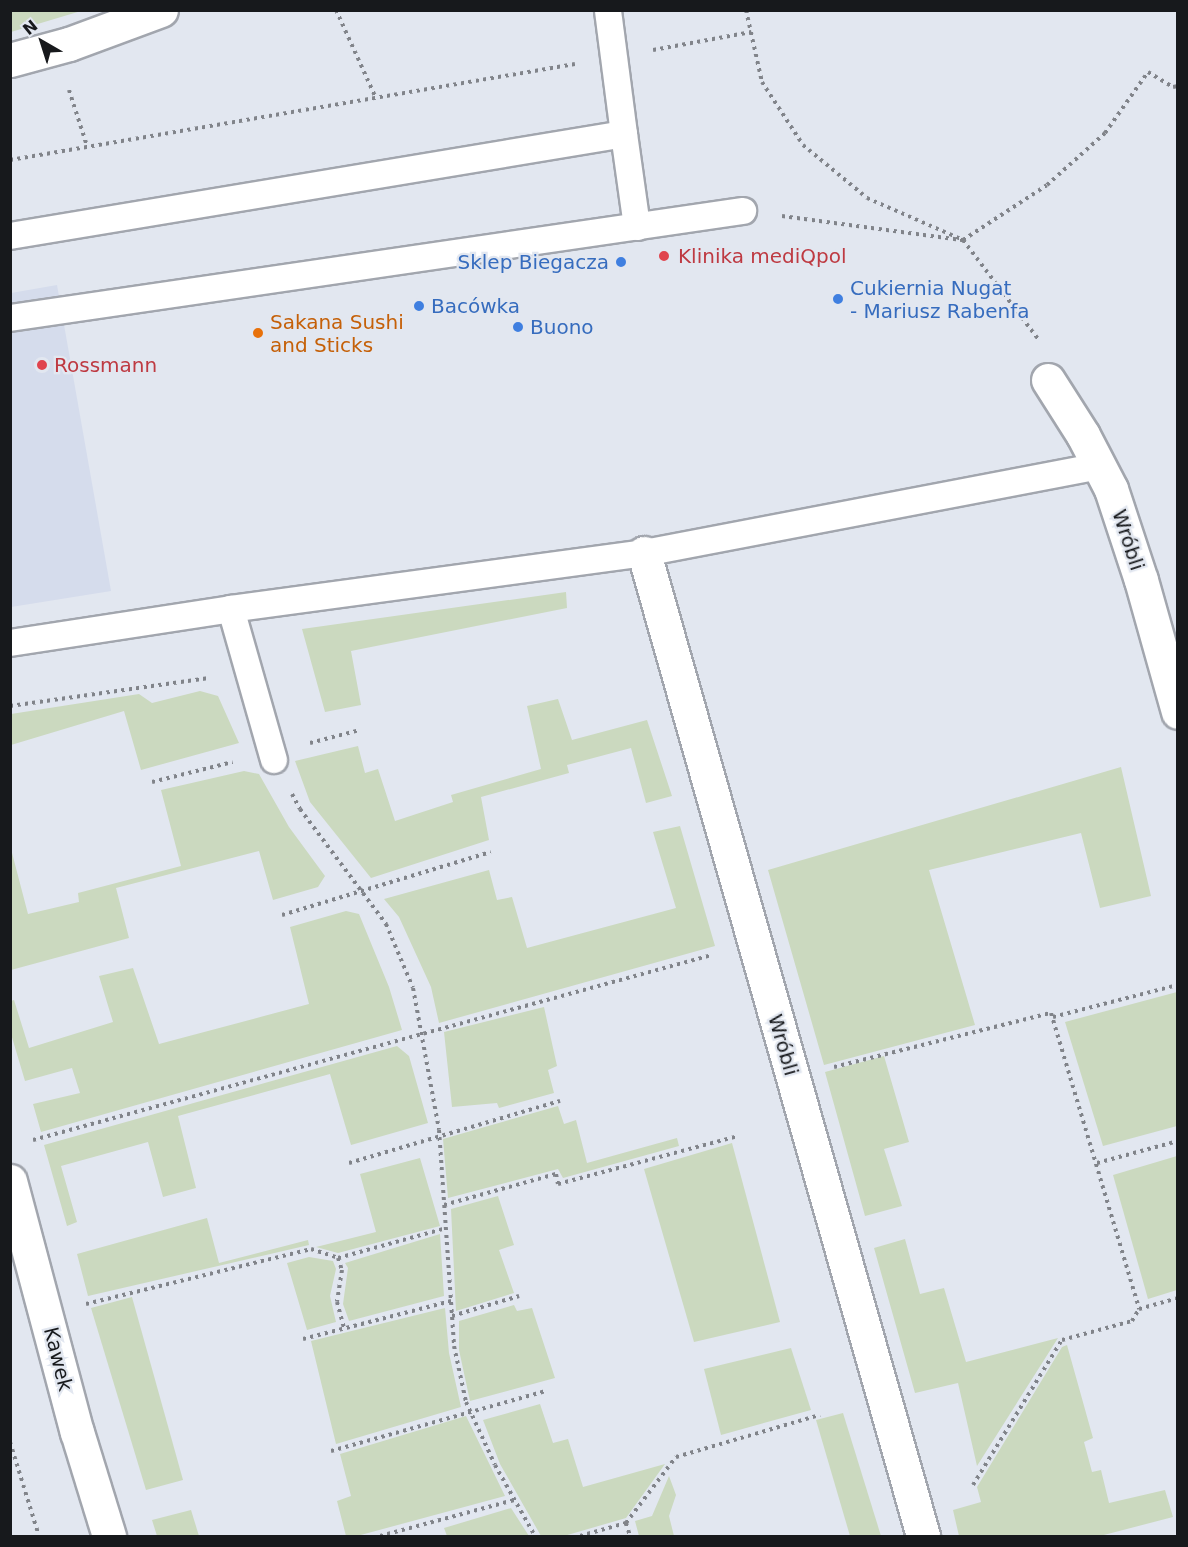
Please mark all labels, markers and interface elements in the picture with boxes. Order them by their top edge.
north arrow [12,12,72,72]
text: N [19,16,42,39]
place label: Klinika mediQpol [678,244,847,268]
marker: Klinika mediQpol [655,247,673,265]
place label: Sklep Biegacza [458,250,609,274]
marker: Sklep Biegacza [614,255,628,269]
place label: Cukiernia Nugat - Mariusz Rabenfa [850,276,1030,323]
marker: Cukiernia Nugat - Mariusz Rabenfa [831,292,845,306]
place label: Bacówka [431,294,520,318]
marker: Bacówka [412,299,426,313]
place label: Sakana Sushi and Sticks [270,310,404,357]
place label: Buono [530,315,594,339]
marker: Buono [511,320,525,334]
marker: Sakana Sushi and Sticks [251,326,265,340]
place label: Rossmann [54,353,157,377]
marker: Rossmann [35,358,49,372]
street label: Wróbli [1107,506,1149,574]
street label: Wróbli [763,1012,803,1078]
street label: Kawek [38,1324,78,1394]

